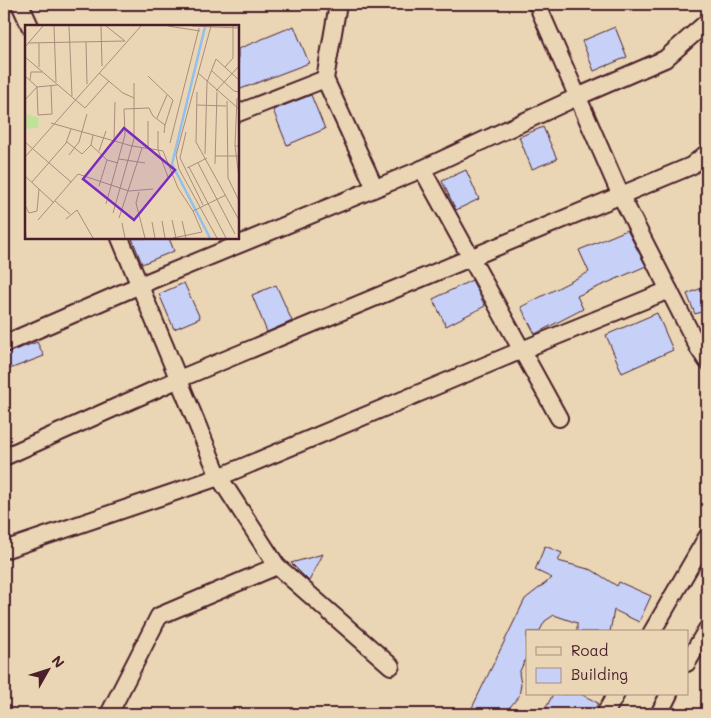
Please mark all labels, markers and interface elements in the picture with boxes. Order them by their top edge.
inset map [25,25,239,239]
legend [526,630,688,696]
text: Road [571,640,608,660]
north arrow [22,646,72,696]
text: N [48,651,69,672]
text: Building [571,664,628,684]

